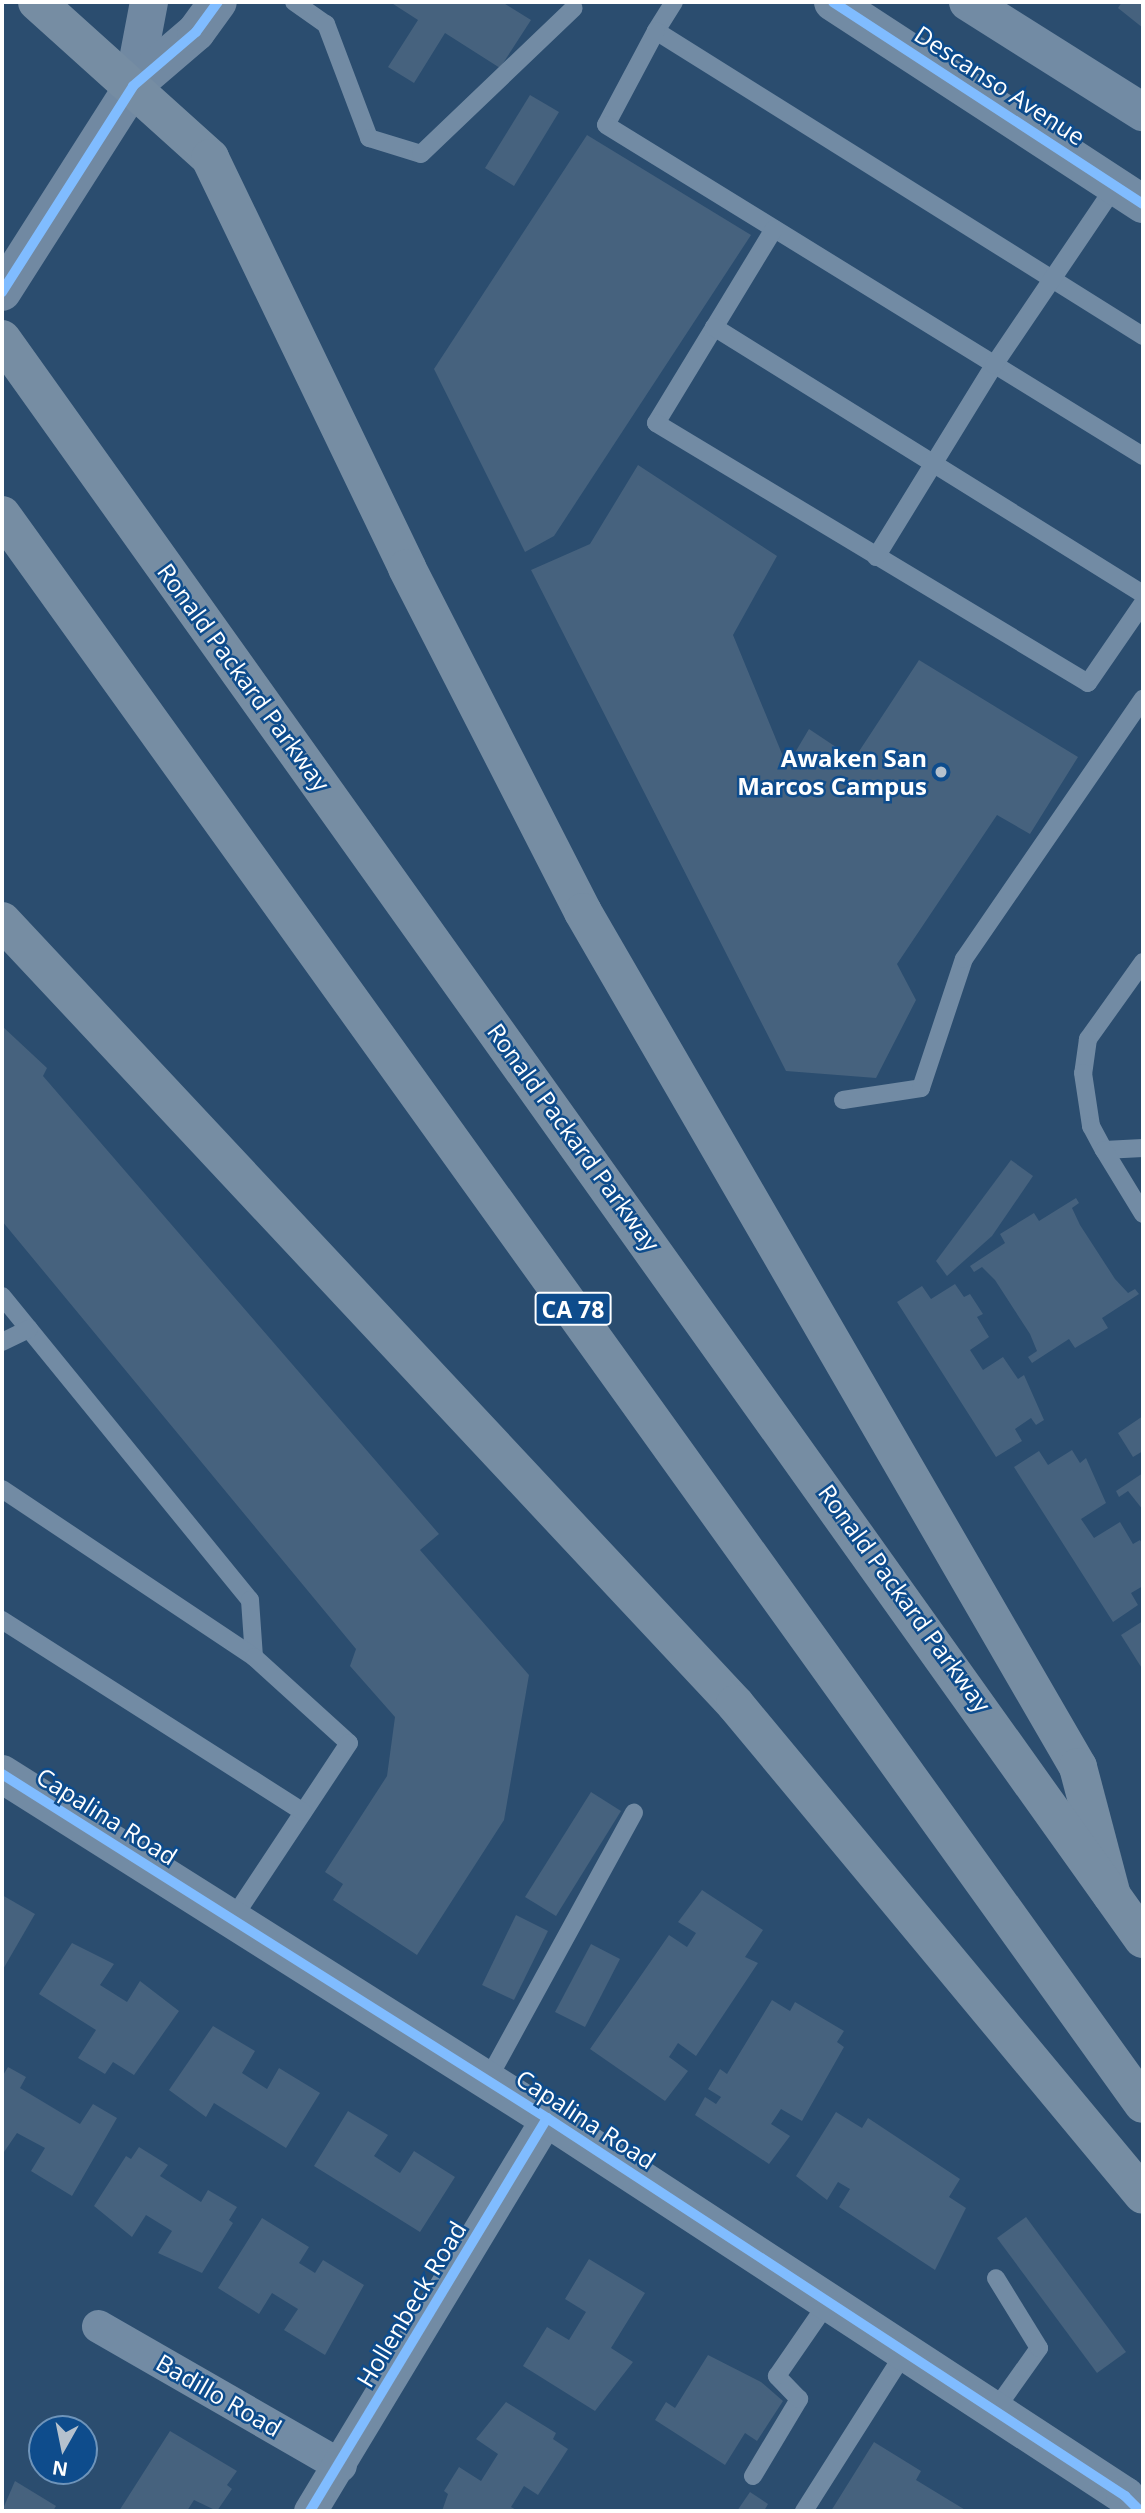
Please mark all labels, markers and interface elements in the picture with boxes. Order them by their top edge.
street label: Descanso Avenue [909,19,1091,151]
street label: Ronald Packard Parkway [152,558,336,796]
place label: Awaken San Marcos Campus [737,744,927,800]
marker: Awaken San Marcos Campus [933,764,949,780]
street label: Ronald Packard Parkway [482,1018,666,1256]
road number: CA 78 [534,1290,612,1328]
street label: Ronald Packard Parkway [813,1479,997,1717]
street label: Capalina Road [31,1761,183,1871]
street label: Capalina Road [511,2063,661,2175]
street label: Hollenbeck Road [350,2216,472,2392]
street label: Badillo Road [151,2348,287,2442]
north arrow [28,2415,98,2485]
text: N [50,2455,70,2483]

